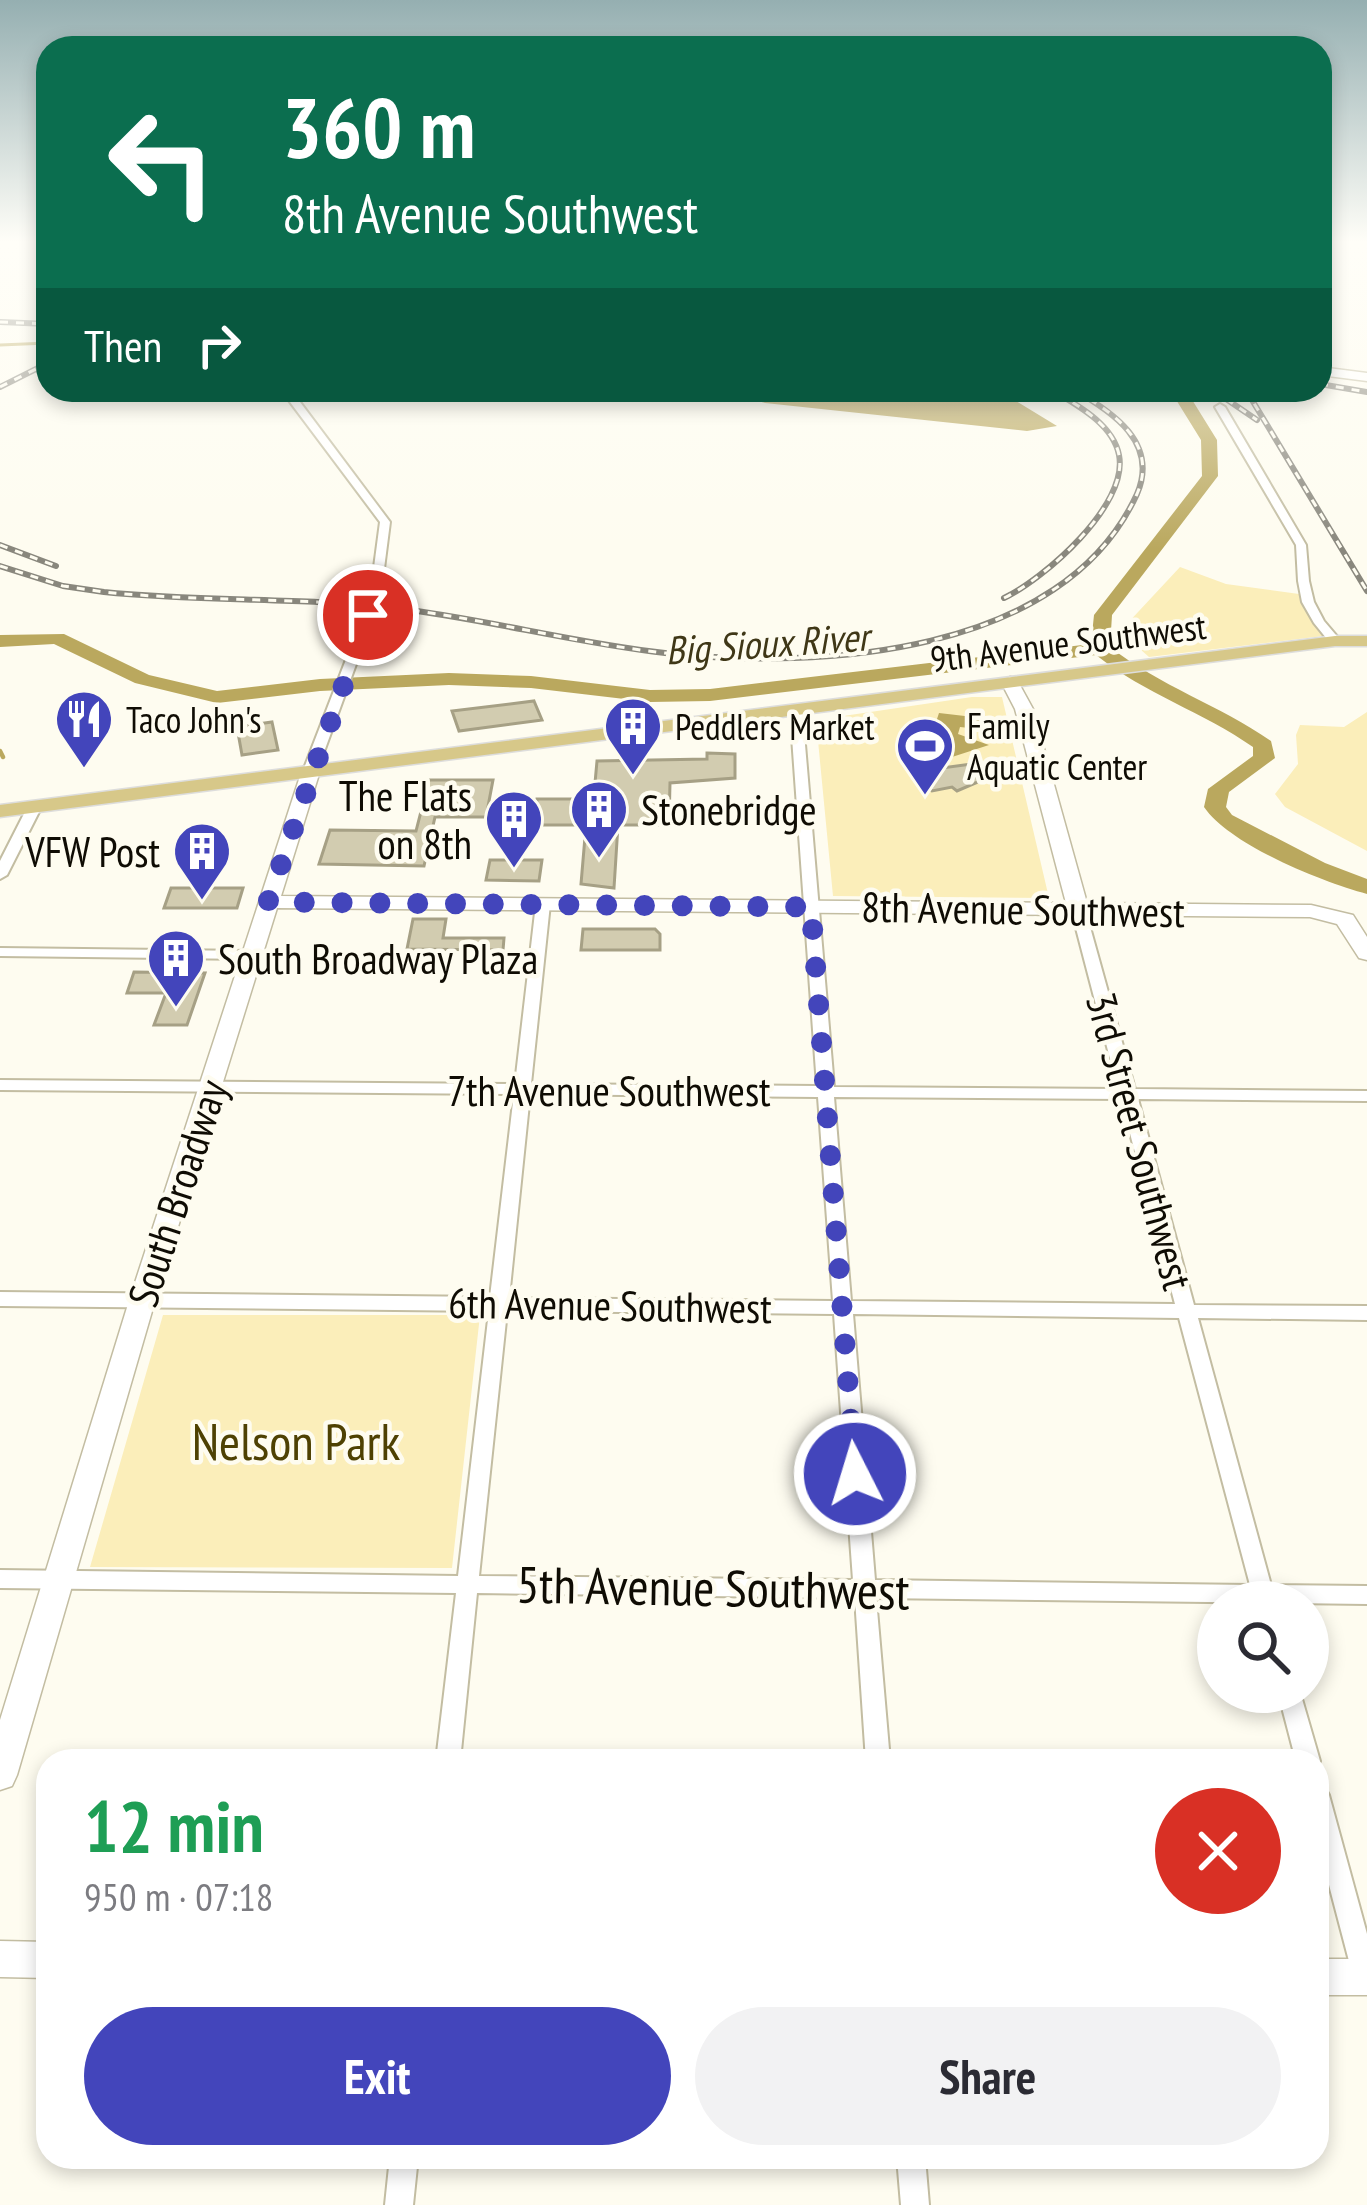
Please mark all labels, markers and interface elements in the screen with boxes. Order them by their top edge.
text: 360 m [282,72,475,181]
icon: left [84,84,240,240]
text: 8th Avenue Southwest [282,178,698,248]
icon: right [186,312,252,378]
text: Then [84,316,162,374]
pin [317,564,419,666]
icon: arrive [335,582,401,648]
street label: 9th Avenue Southwest [927,602,1209,682]
water label: Big Sioux River [664,610,876,676]
restaurant icon: Taco John's [53,688,115,770]
building icon: Peddlers Market [602,695,664,777]
place label: Taco John's [126,696,262,743]
place label: Family Aquatic Center [967,702,1147,790]
place label: Peddlers Market [675,703,875,750]
sports icon: Family Aquatic Center [894,715,956,797]
place label: The Flats on 8th [339,768,472,871]
building icon: Stonebridge [568,778,630,860]
place label: Stonebridge [641,782,817,837]
building icon: The Flats on 8th [483,788,545,870]
building icon: VFW Post [171,820,233,902]
place label: VFW Post [24,824,160,879]
street label: 8th Avenue Southwest [861,879,1186,939]
building icon: South Broadway Plaza [145,927,207,1009]
place label: South Broadway Plaza [218,931,538,986]
street label: 3rd Street Southwest [1074,986,1206,1296]
street label: 7th Avenue Southwest [447,1063,771,1118]
street label: South Broadway [115,1073,240,1313]
street label: 6th Avenue Southwest [448,1275,773,1335]
park label: Nelson Park [192,1408,401,1474]
position arrow [792,1411,918,1537]
street label: 5th Avenue Southwest [516,1551,910,1623]
map controls [1197,1581,1329,1713]
button: search [1197,1581,1329,1713]
text: 12 min [84,1779,264,1872]
button: close [1155,1788,1281,1914]
text: 950 m · 07:18 [84,1871,273,1922]
button: Exit [84,2007,671,2145]
button: Share [695,2007,1281,2145]

